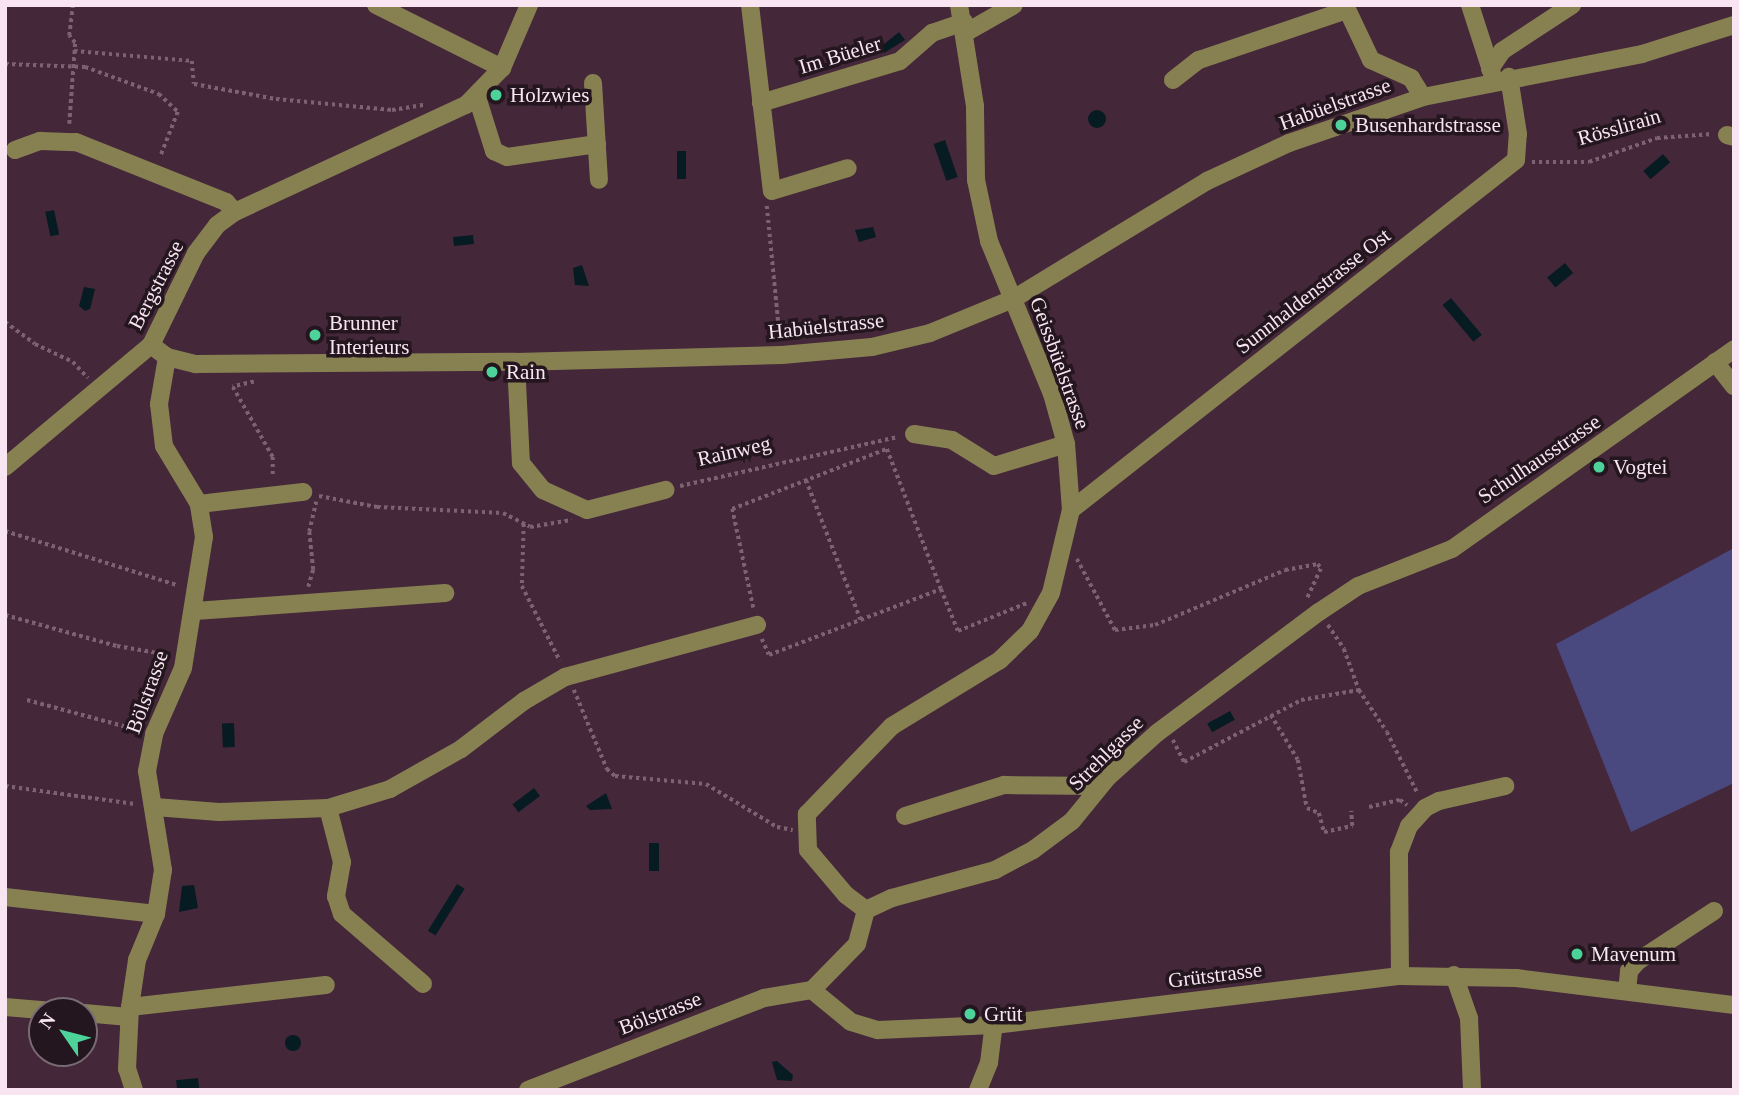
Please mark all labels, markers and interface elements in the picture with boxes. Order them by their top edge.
street label: Im Büeler [796,31,884,79]
street label: Habüelstrasse [1276,72,1394,136]
place label: Holzwies [510,82,589,108]
marker: Holzwies [488,87,504,103]
street label: Rösslirain [1575,103,1663,151]
place label: Busenhardstrasse [1355,112,1501,138]
marker: Busenhardstrasse [1333,117,1349,133]
street label: Sunnhaldenstrasse Ost [1231,223,1395,359]
street label: Bergstrasse [123,236,189,334]
street label: Geissbüelstrasse [1024,293,1096,433]
street label: Habüelstrasse [767,307,885,345]
place label: Brunner Interieurs [329,310,409,360]
marker: Brunner Interieurs [307,327,323,343]
place label: Rain [506,359,546,385]
marker: Rain [484,364,500,380]
street label: Schulhausstrasse [1473,409,1605,509]
street label: Rainweg [695,430,773,472]
place label: Vogtei [1613,454,1667,480]
marker: Vogtei [1591,459,1607,475]
street label: Bölstrasse [120,647,174,737]
street label: Strehlgasse [1063,710,1149,796]
place label: Mavenum [1591,941,1676,967]
marker: Mavenum [1569,946,1585,962]
street label: Grütstrasse [1167,957,1263,993]
street label: Bölstrasse [615,986,705,1040]
north arrow [28,997,98,1067]
place label: Grüt [984,1001,1022,1027]
marker: Grüt [962,1006,978,1022]
text: N [34,1009,60,1032]

